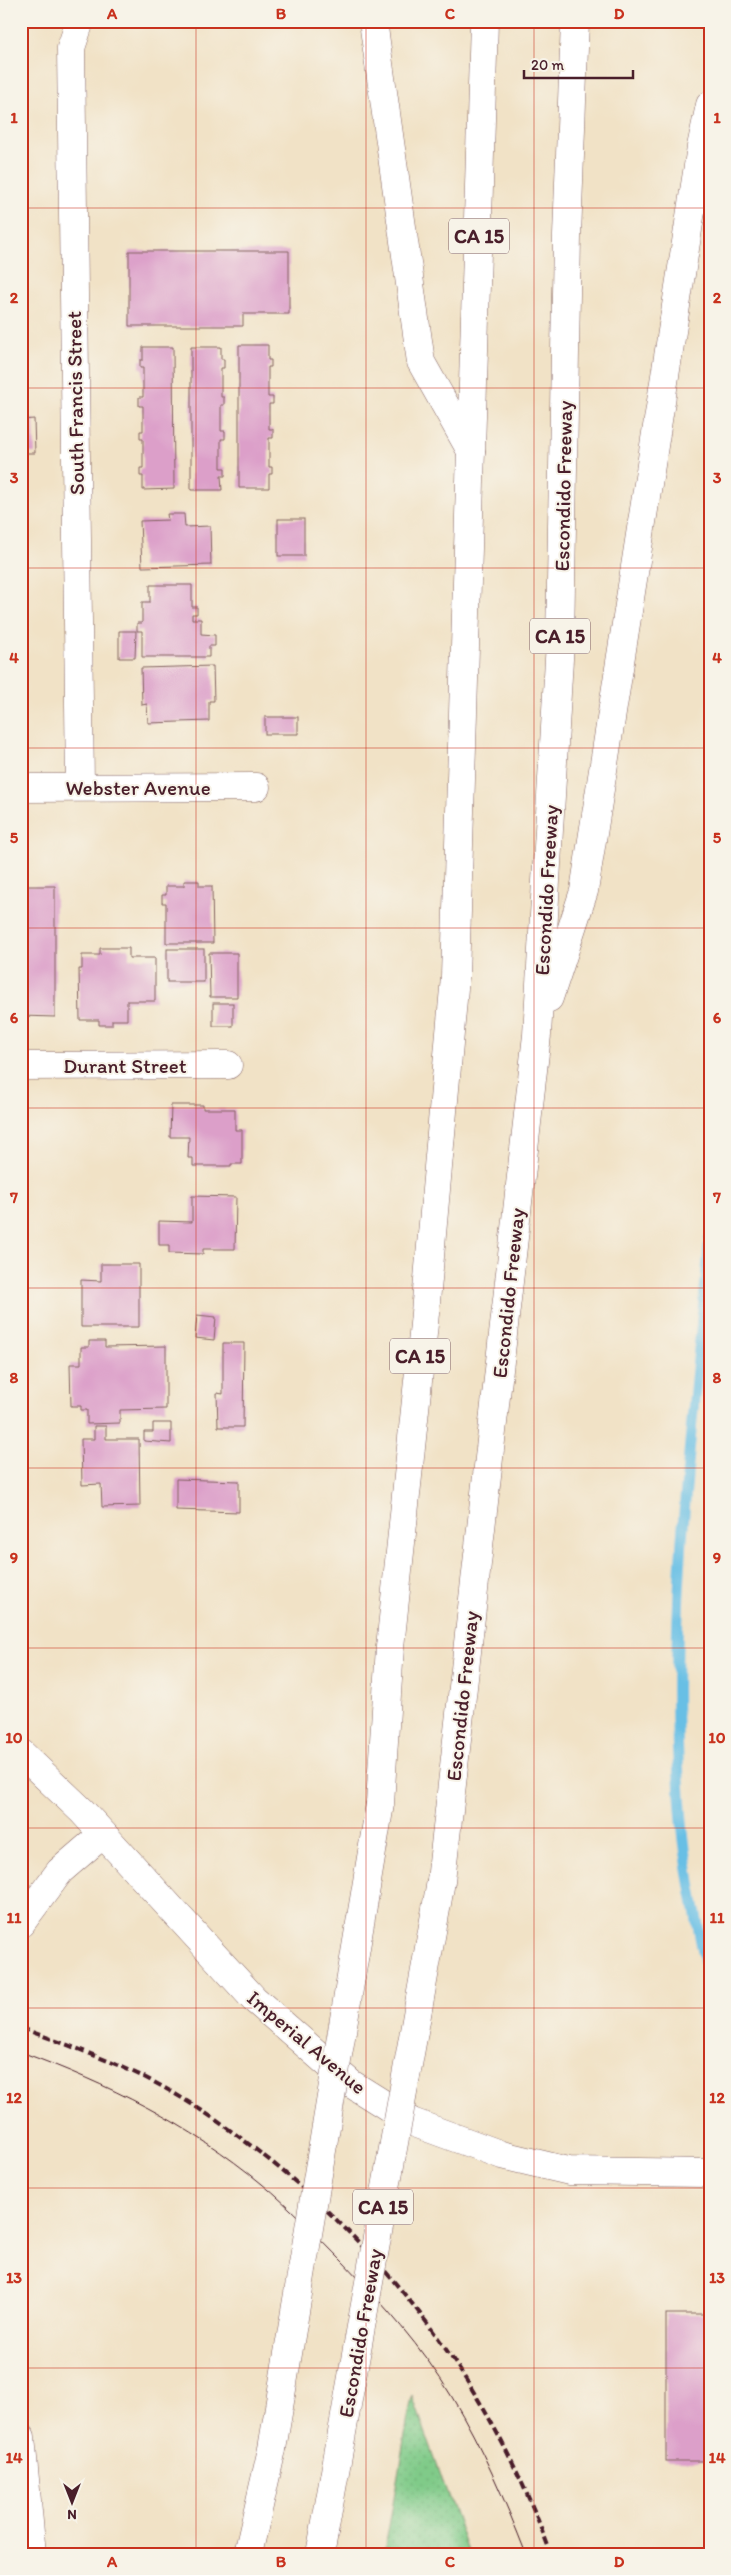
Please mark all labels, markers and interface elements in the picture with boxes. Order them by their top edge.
text: A [106,4,118,23]
text: B [276,4,287,23]
text: C [445,4,456,23]
text: D [614,4,625,23]
scale bar [524,48,632,80]
text: 20 m [531,56,565,74]
text: 1 [10,108,18,127]
text: 1 [713,108,721,127]
road number: CA 15 [449,218,509,254]
text: 2 [10,288,19,307]
text: 2 [713,288,722,307]
street label: South Francis Street [61,311,89,495]
street label: Escondido Freeway [549,400,577,572]
text: 3 [10,468,19,487]
text: 3 [713,468,722,487]
road number: CA 15 [530,618,590,654]
text: 4 [9,648,19,667]
text: 4 [712,648,722,667]
street label: Webster Avenue [65,775,211,800]
street label: Escondido Freeway [529,804,563,976]
text: 5 [10,828,19,847]
text: 5 [713,828,722,847]
text: 6 [10,1008,19,1027]
text: 6 [713,1008,722,1027]
street label: Durant Street [63,1053,187,1078]
text: 7 [9,1188,18,1207]
text: 7 [712,1188,721,1207]
street label: Escondido Freeway [487,1207,529,1379]
road number: CA 15 [390,1338,450,1374]
text: 8 [10,1368,19,1387]
text: 8 [713,1368,722,1387]
text: 9 [10,1548,18,1567]
text: 9 [713,1548,721,1567]
street label: Escondido Freeway [441,1610,483,1782]
text: 10 [5,1728,23,1747]
text: 10 [708,1728,726,1747]
text: 11 [7,1908,22,1927]
text: 11 [710,1908,725,1927]
street label: Imperial Avenue [242,1985,372,2099]
text: 12 [6,2088,23,2107]
text: 12 [709,2088,726,2107]
road number: CA 15 [353,2190,413,2224]
street label: Escondido Freeway [333,2247,387,2419]
text: 13 [6,2268,22,2287]
text: 13 [709,2268,725,2287]
text: 14 [5,2448,23,2467]
text: 14 [708,2448,726,2467]
north arrow [48,2478,98,2528]
text: N [67,2506,77,2523]
text: A [106,2552,118,2571]
text: B [276,2552,287,2571]
text: C [445,2552,456,2571]
text: D [614,2552,625,2571]

